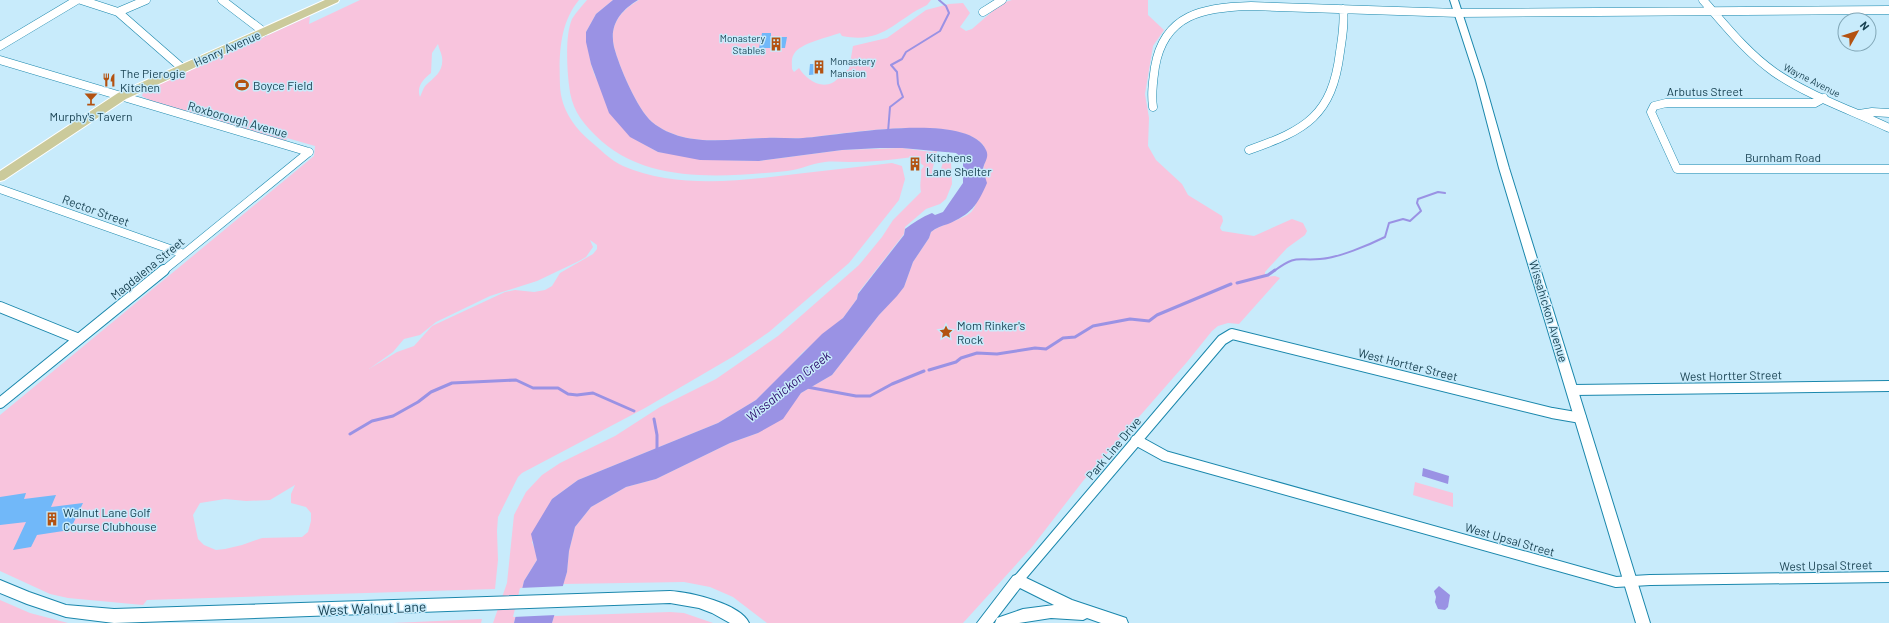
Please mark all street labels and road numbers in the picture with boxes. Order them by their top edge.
street label: Henry Avenue [191,27,263,69]
street label: Wayne Avenue [1781,60,1843,100]
street label: Arbutus Street [1667,84,1743,98]
street label: Roxborough Avenue [186,98,290,140]
street label: Burnham Road [1745,150,1821,164]
street label: Rector Street [61,191,131,229]
street label: Magdalena Street [107,234,187,302]
street label: Wissahickon Avenue [1527,258,1571,364]
street label: West Hortter Street [1357,345,1459,383]
street label: West Hortter Street [1680,367,1782,383]
street label: Park Line Drive [1083,414,1143,482]
street label: West Upsal Street [1463,519,1557,559]
street label: West Upsal Street [1779,557,1873,573]
street label: West Walnut Lane [317,598,427,618]

